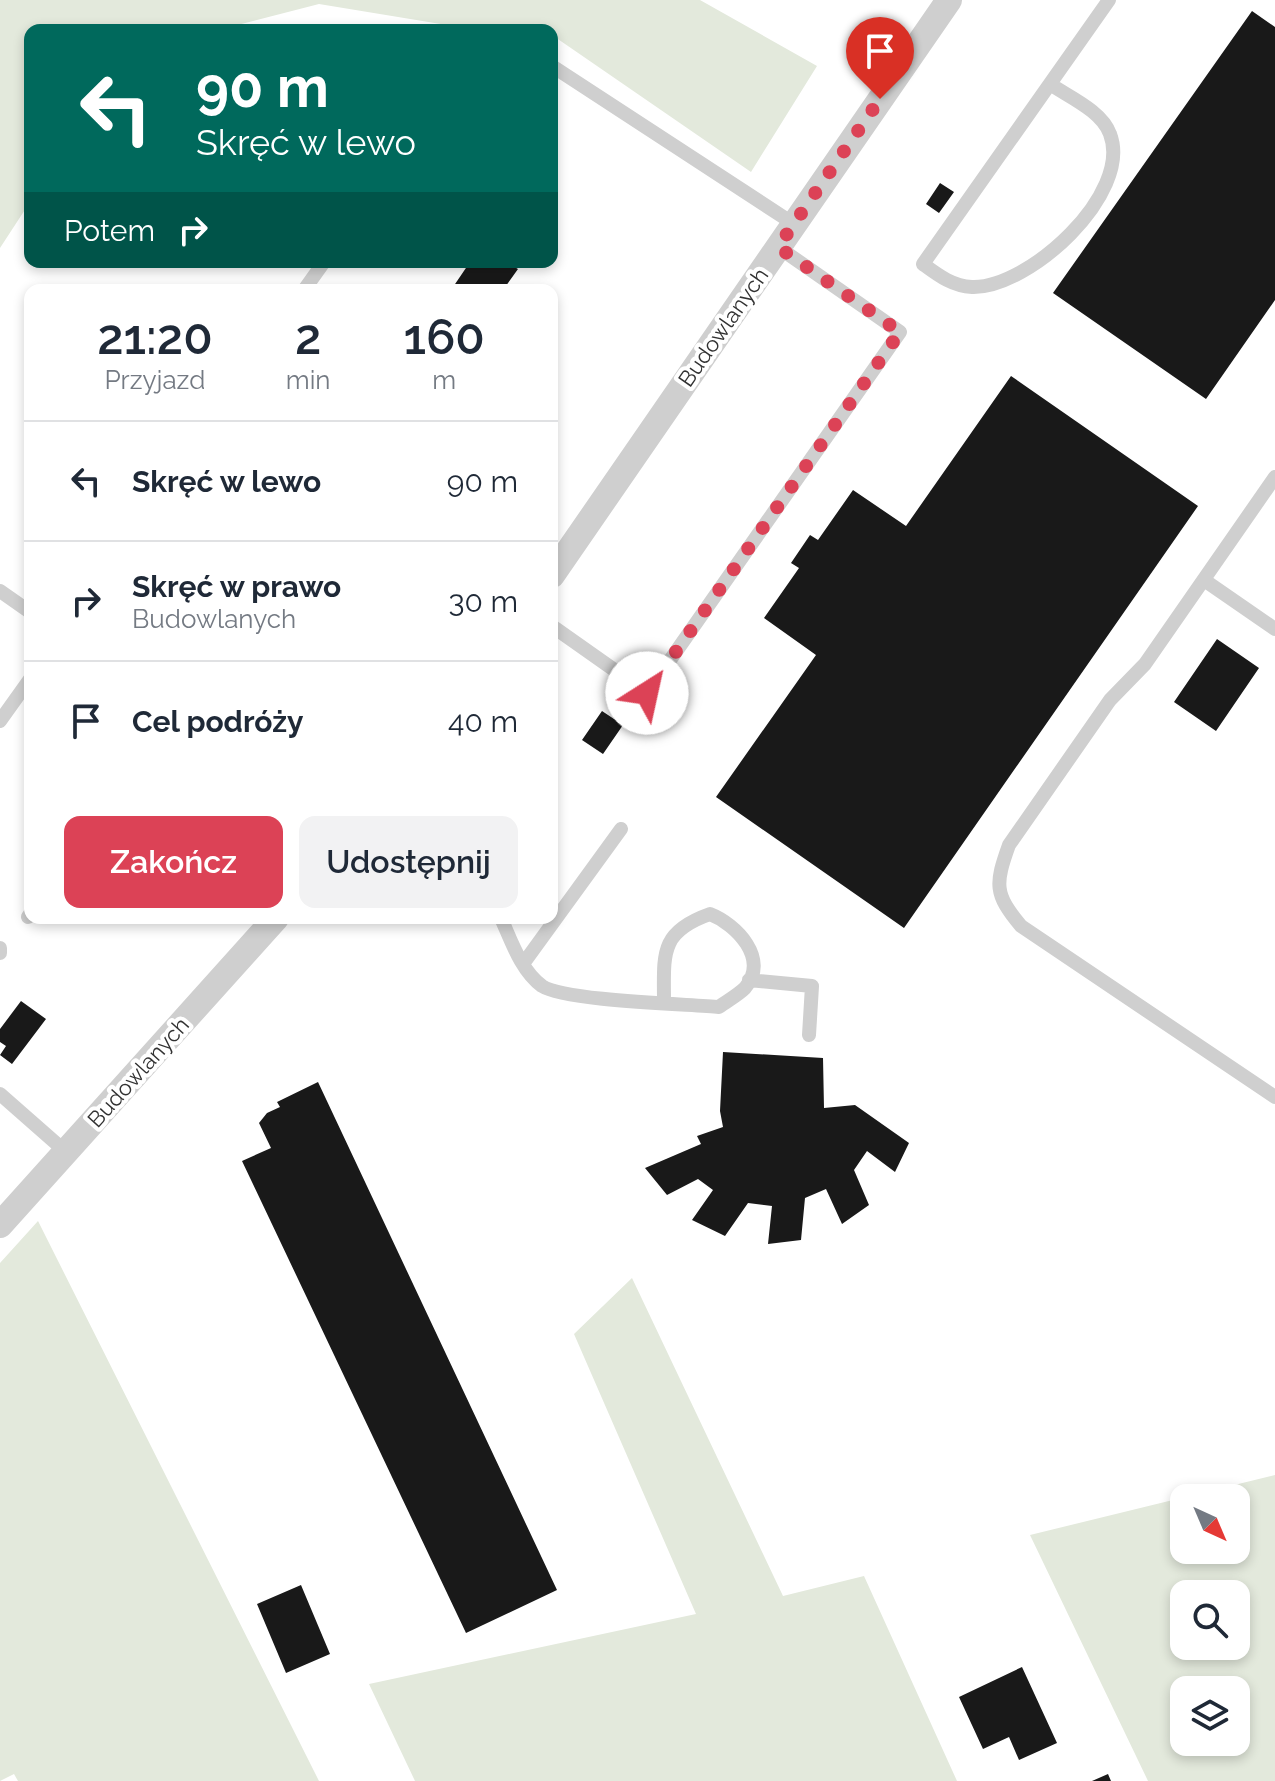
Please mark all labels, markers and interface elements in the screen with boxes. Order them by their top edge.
pin [846,17,914,99]
icon: arrive [858,29,902,73]
text: 90 m [196,54,329,120]
icon: left [64,56,168,160]
text: Skręć w lewo [196,121,416,163]
icon: right [171,208,215,252]
text: Potem [64,213,155,248]
street label: Budowlanych [672,263,774,391]
text: 21:20 [97,309,213,365]
text: 2 [295,309,321,365]
text: 160 [404,309,485,365]
text: Przyjazd [104,365,205,395]
text: min [286,365,330,395]
text: m [432,365,456,395]
icon: left [64,459,108,503]
text: Skręć w lewo [132,464,321,499]
text: 90 m [447,464,518,499]
text: Skręć w prawo [132,569,341,604]
icon: right [64,579,108,623]
text: 30 m [448,584,518,619]
text: Budowlanych [132,604,296,634]
position arrow [605,651,689,735]
icon: arrive [64,699,108,743]
text: Cel podróży [132,704,304,739]
text: 40 m [448,704,518,739]
button: Zakończ [64,816,283,908]
button: Udostępnij [299,816,518,908]
street label: Budowlanych [82,1012,194,1132]
north arrow [1170,1484,1250,1564]
map controls [1170,1484,1250,1756]
button: search [1170,1580,1250,1660]
button: layers [1170,1676,1250,1756]

